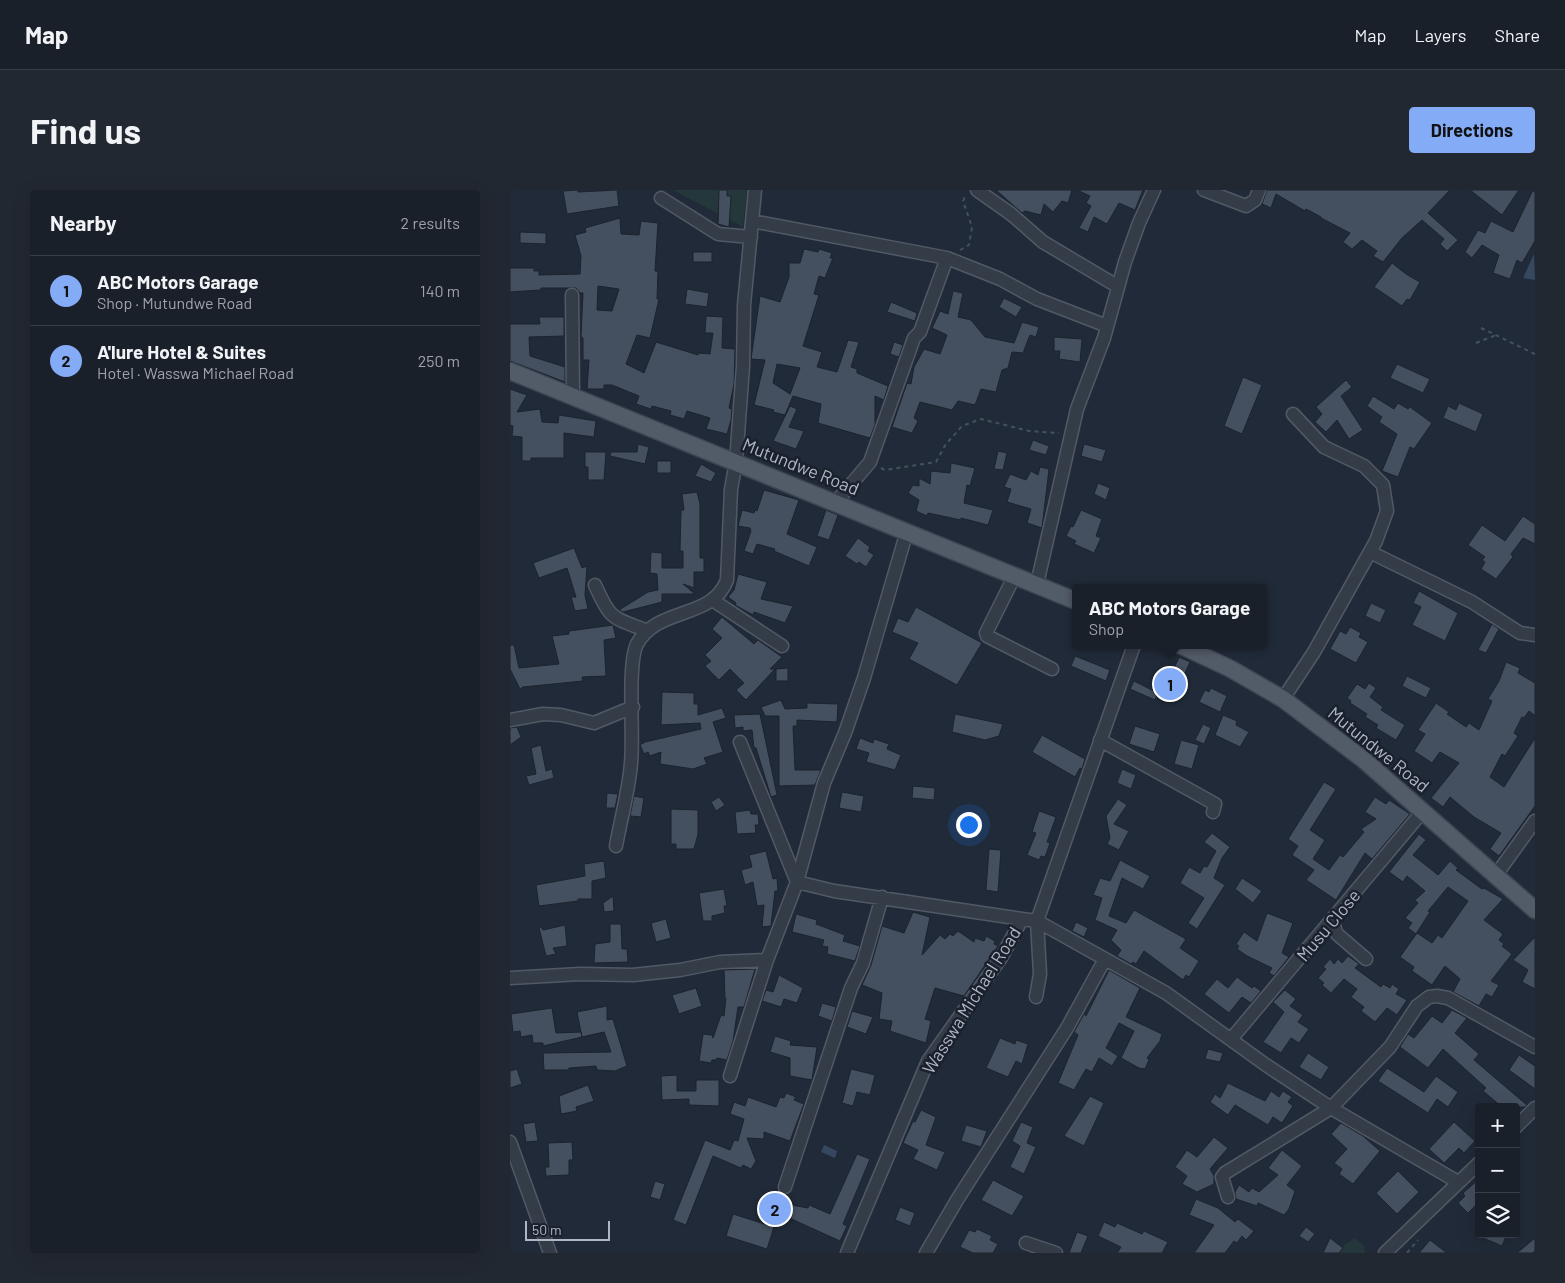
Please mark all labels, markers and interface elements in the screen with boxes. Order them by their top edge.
text: Map [25,20,68,49]
text: Map [1354,24,1386,46]
text: Layers [1414,24,1467,46]
text: Share [1495,24,1540,46]
button: Directions [1409,107,1535,153]
text: Find us [30,109,141,151]
text: Nearby [50,210,116,235]
text: 2 results [401,213,460,232]
text: ABC Motors Garage [97,270,259,293]
text: 1 [63,281,69,300]
text: 140 m [420,281,460,300]
text: Shop · Mutundwe Road [97,293,252,312]
text: A'lure Hotel & Suites [97,340,266,363]
text: 2 [62,351,70,370]
text: 250 m [418,351,460,370]
text: Hotel · Wasswa Michael Road [97,363,294,382]
street label: Mutundwe Road [739,433,863,499]
popup [1072,584,1267,649]
text: ABC Motors Garage [1089,596,1250,619]
text: Shop [1089,619,1124,638]
pin: 1 [1154,665,1186,703]
street label: Mutundwe Road [1324,701,1434,797]
your location [956,812,982,838]
street label: Musu Close [1291,884,1365,966]
street label: Wasswa Michael Road [917,922,1025,1078]
map controls [1475,1103,1520,1238]
button: + [1475,1103,1520,1148]
button: − [1475,1148,1520,1193]
pin: 2 [759,1190,791,1228]
button: layers [1475,1193,1520,1238]
scale bar [525,1218,610,1241]
text: 50 m [532,1221,561,1238]

